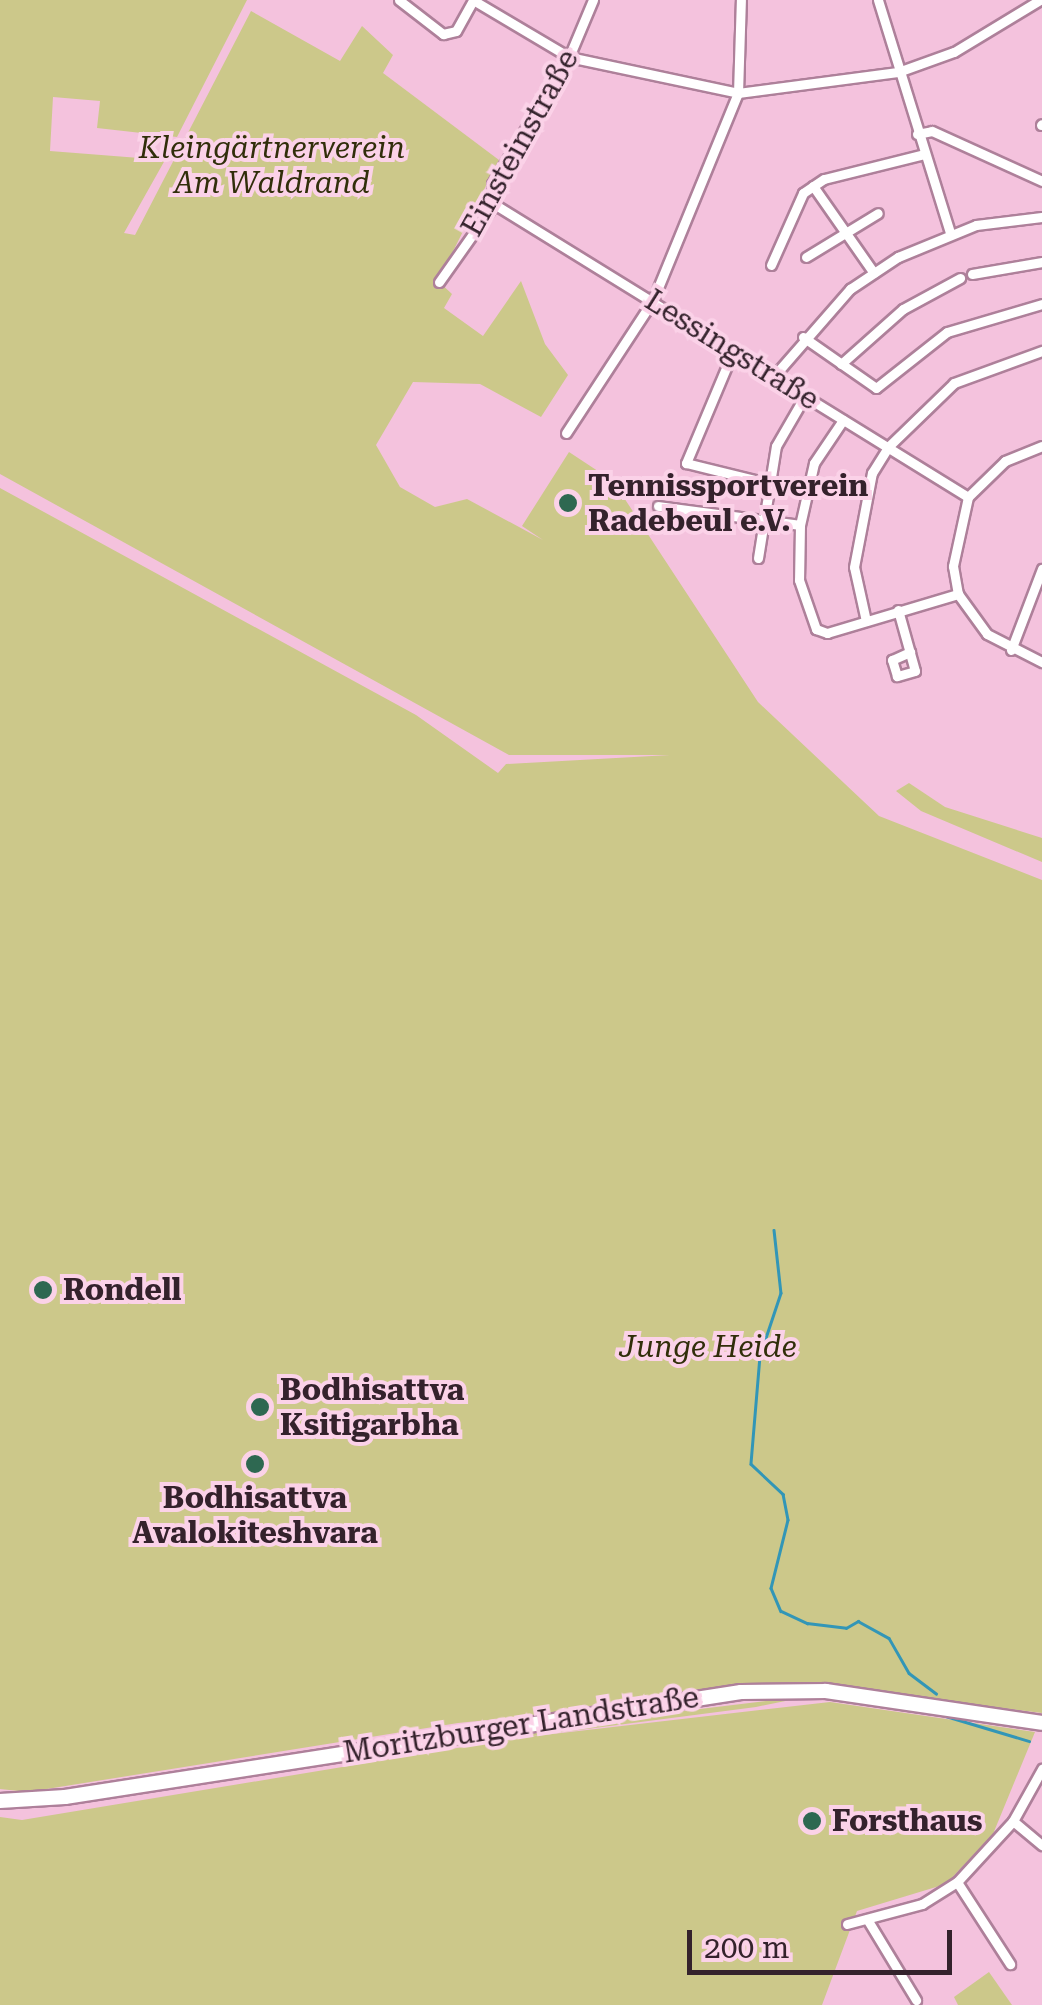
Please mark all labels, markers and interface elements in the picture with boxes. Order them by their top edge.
street label: Einsteinstraße [454,43,586,243]
park label: Kleingärtnerverein Am Waldrand [139,130,405,200]
street label: Lessingstraße [638,282,826,418]
place label: Tennissportverein Radebeul e.V. [588,468,868,538]
marker: Tennissportverein Radebeul e.V. [557,492,579,514]
place label: Rondell [63,1272,181,1308]
marker: Rondell [32,1279,54,1301]
park label: Junge Heide [619,1329,797,1365]
place label: Bodhisattva Ksitigarbha [280,1372,464,1442]
marker: Bodhisattva Ksitigarbha [249,1396,271,1418]
marker: Bodhisattva Avalokiteshvara [244,1453,266,1475]
place label: Bodhisattva Avalokiteshvara [132,1480,378,1550]
street label: Moritzburger Landstraße [341,1679,701,1771]
place label: Forsthaus [832,1803,982,1839]
marker: Forsthaus [801,1810,823,1832]
scale bar [692,1910,957,1972]
text: 200 m [704,1930,789,1965]

